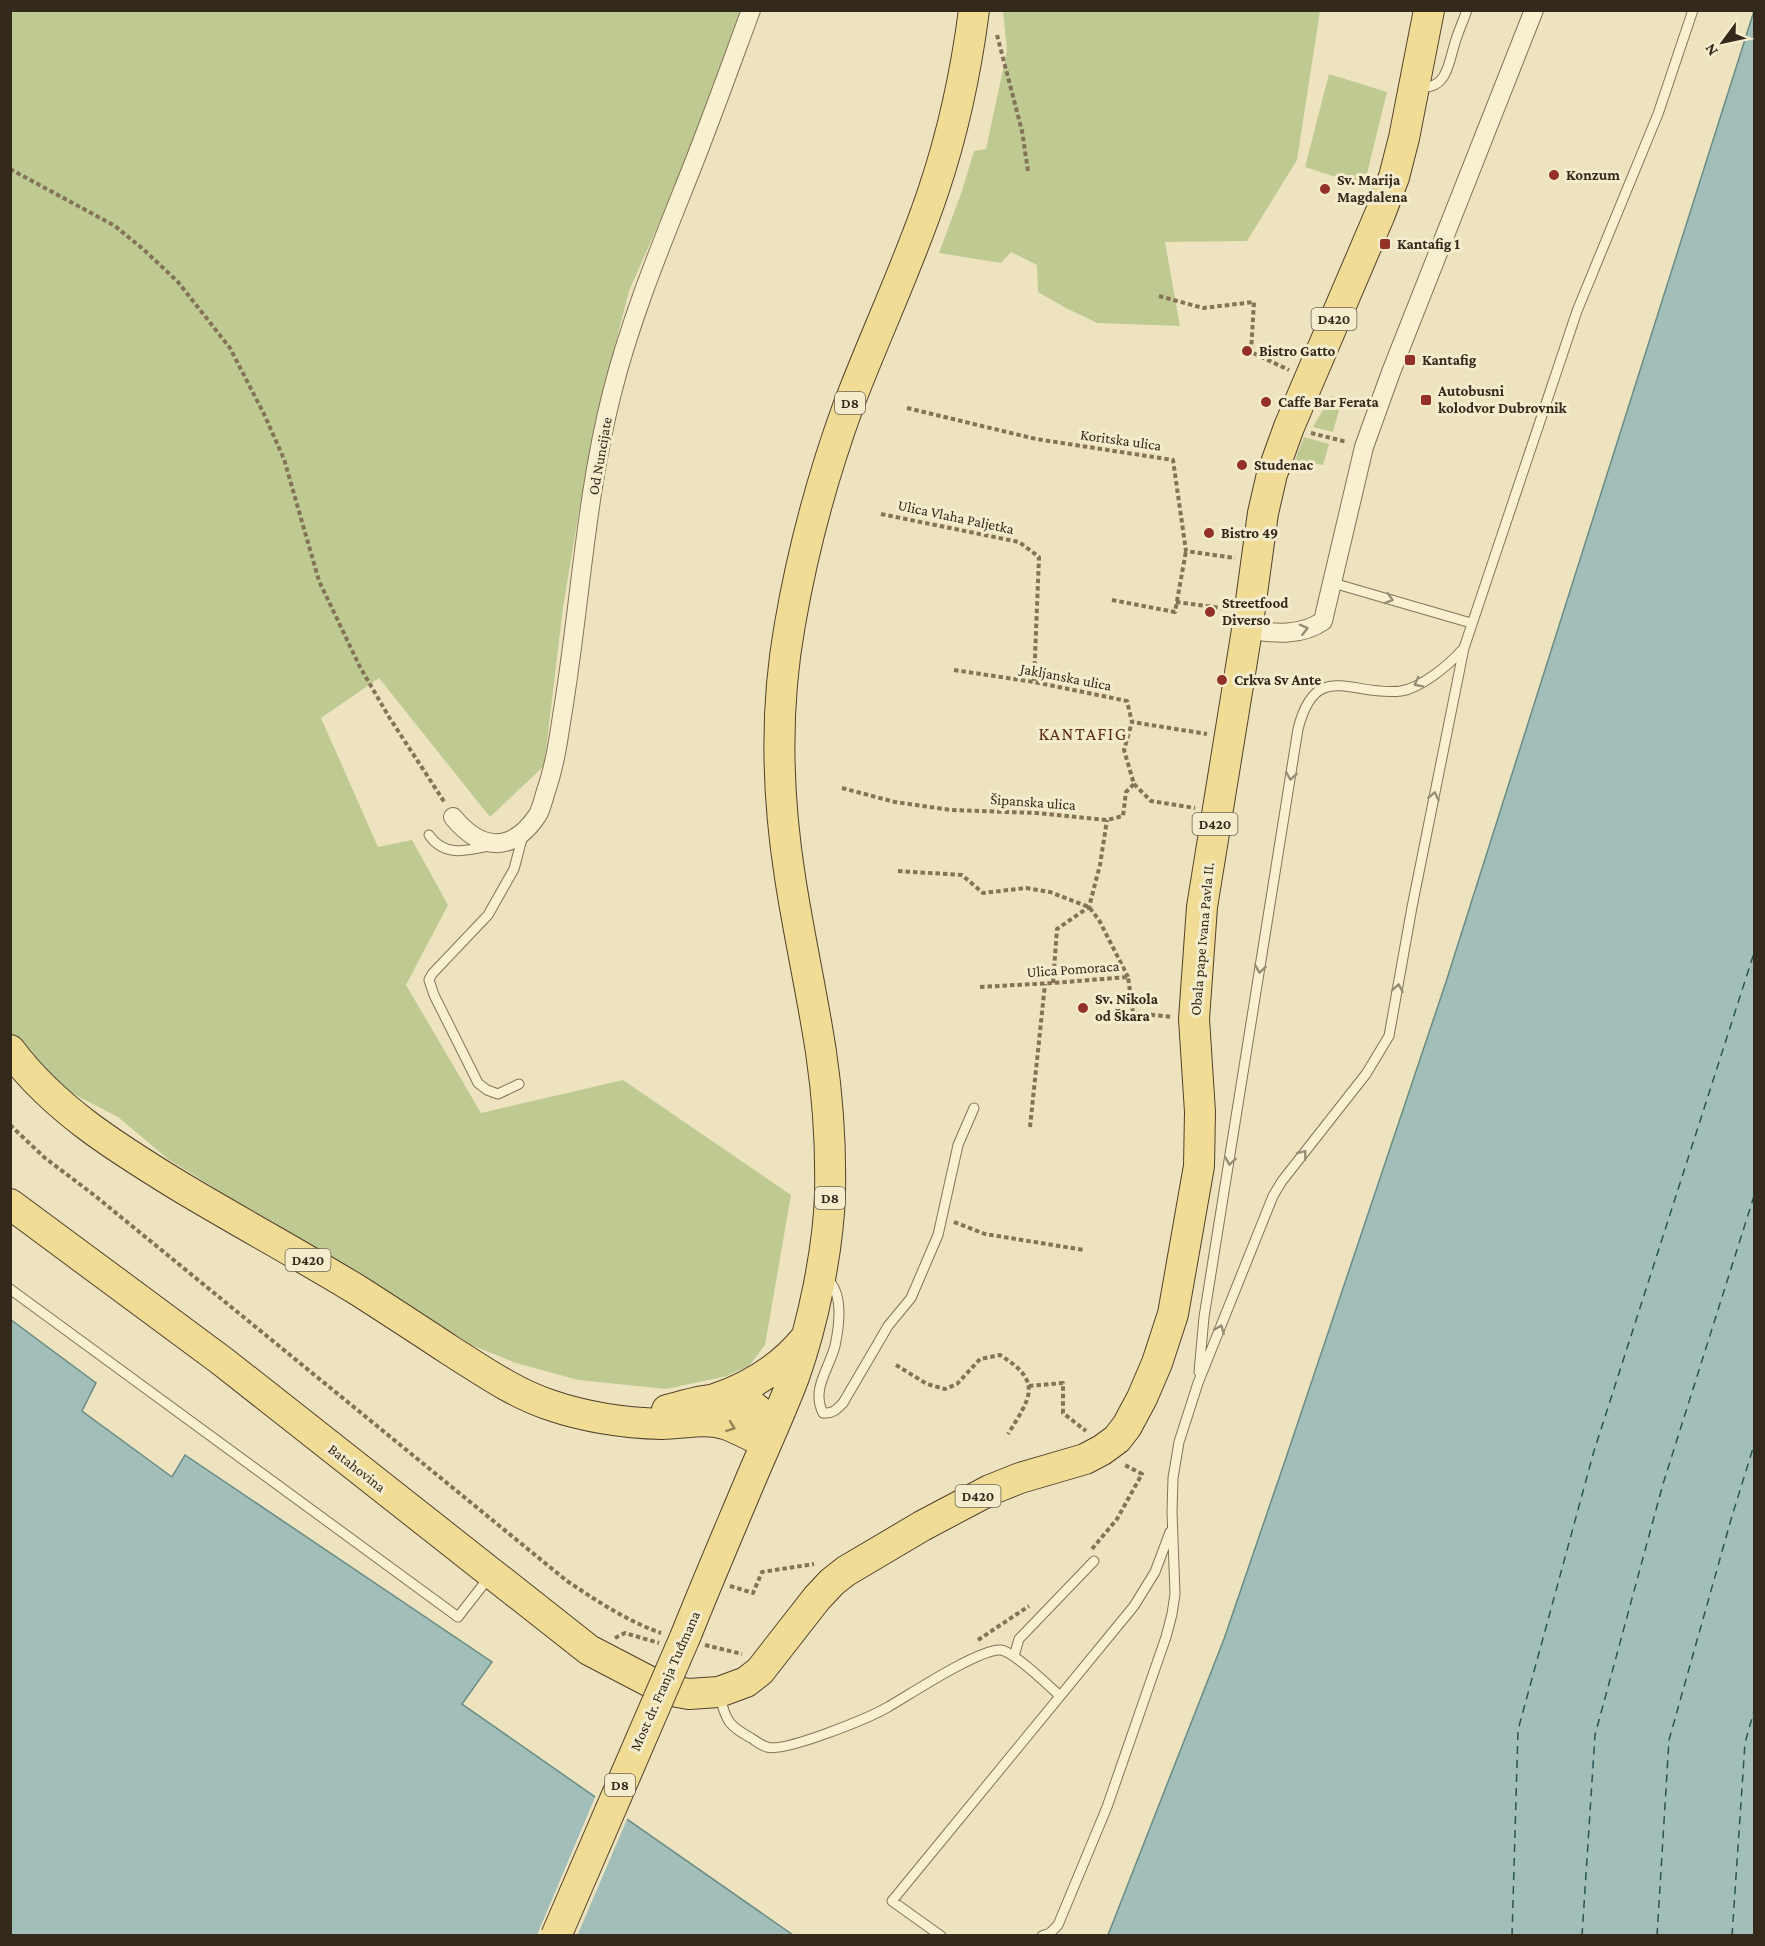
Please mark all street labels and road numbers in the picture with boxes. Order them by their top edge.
road number: D420 [1312,308,1356,330]
road number: D8 [835,392,865,414]
street label: Od Nuncijate [585,415,616,496]
street label: Koritska ulica [1079,426,1163,454]
street label: Ulica Vlaha Paljetka [896,497,1016,538]
street label: Jakljanska ulica [1017,660,1113,695]
street label: Šipanska ulica [990,791,1076,814]
road number: D420 [1192,813,1238,835]
street label: Obala pape Ivana Pavla II. [1187,862,1218,1016]
street label: Ulica Pomoraca [1026,958,1120,980]
road number: D8 [815,1187,845,1209]
road number: D420 [286,1249,330,1271]
street label: Batahovina [325,1441,389,1495]
road number: D420 [956,1485,1000,1507]
street label: Most dr. Franja Tuđmana [627,1609,704,1754]
road number: D8 [605,1774,635,1796]

